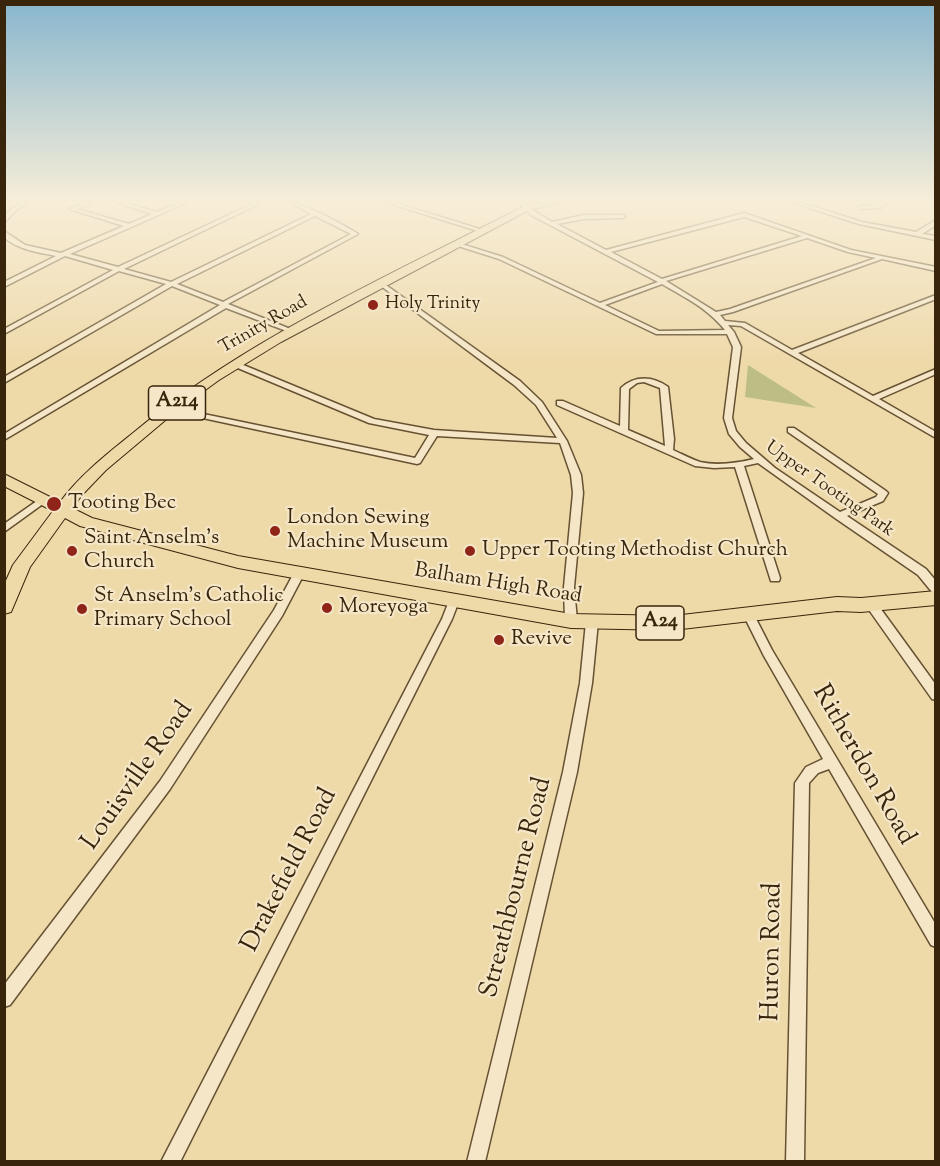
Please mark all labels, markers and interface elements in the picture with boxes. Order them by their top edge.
street label: Trinity Road [216,292,312,360]
place label: Holy Trinity [385,294,480,316]
marker: Holy Trinity [366,298,380,312]
road number: A214 [148,386,206,420]
street label: Upper Tooting Park [760,437,898,543]
place label: Tooting Bec [68,491,176,517]
marker: Tooting Bec [45,495,63,513]
place label: London Sewing Machine Museum [287,506,448,556]
marker: London Sewing Machine Museum [268,524,282,538]
place label: Saint Anselm's Church [84,526,219,576]
place label: Upper Tooting Methodist Church [482,538,788,564]
marker: Saint Anselm's Church [65,544,79,558]
marker: Upper Tooting Methodist Church [463,544,477,558]
street label: Balham High Road [412,559,584,611]
place label: St Anselm's Catholic Primary School [94,584,284,634]
place label: Moreyoga [339,595,428,621]
marker: Moreyoga [320,601,334,615]
marker: St Anselm's Catholic Primary School [75,602,89,616]
road number: A24 [636,606,684,640]
place label: Revive [511,627,572,653]
marker: Revive [492,633,506,647]
street label: Ritherdon Road [804,680,920,852]
street label: Louisville Road [76,697,202,857]
street label: Streathbourne Road [475,774,561,1002]
street label: Drakefield Road [236,784,346,958]
street label: Huron Road [757,882,791,1022]

